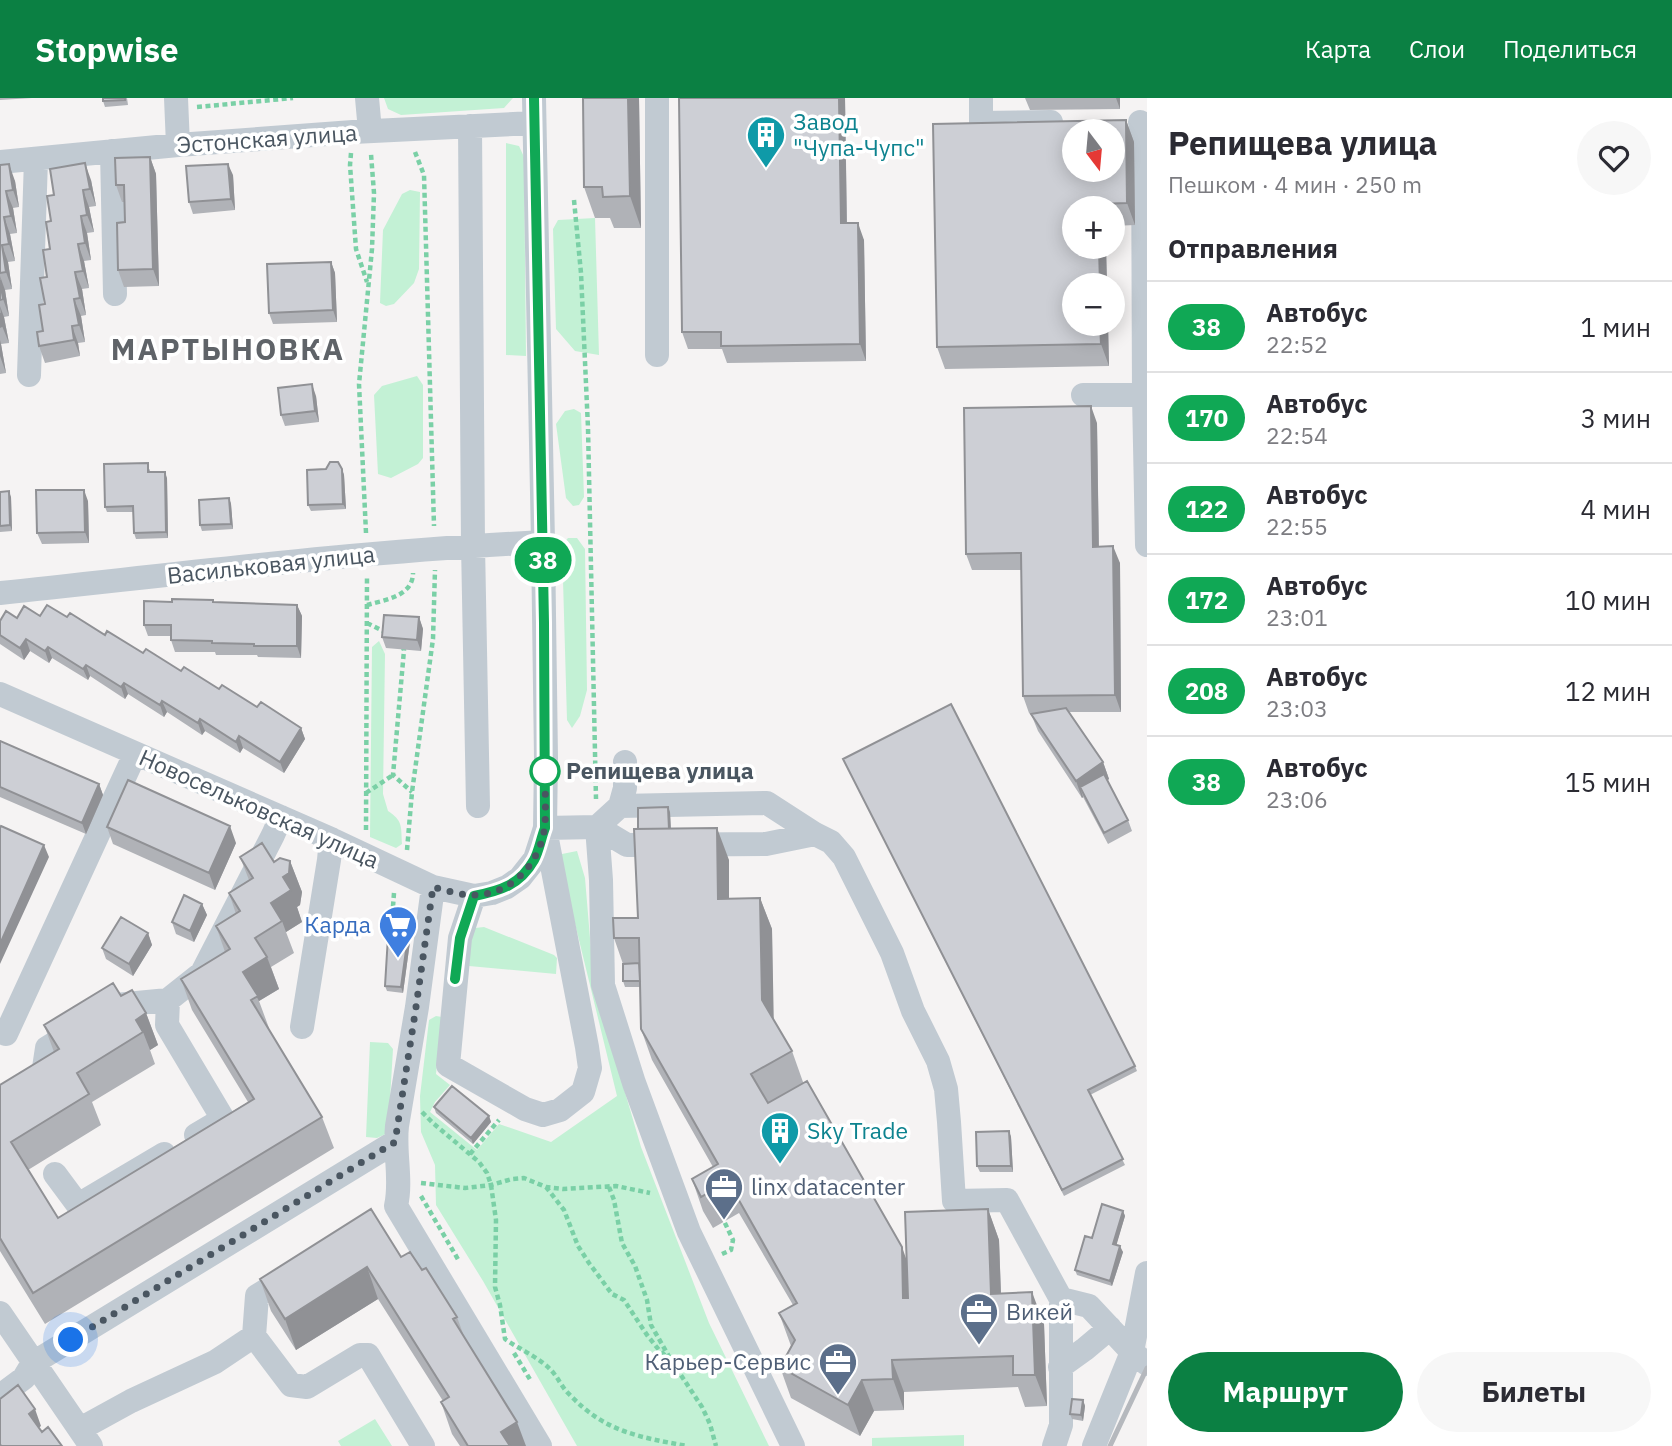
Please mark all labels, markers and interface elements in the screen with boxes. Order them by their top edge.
text: Stopwise [35,28,179,71]
text: Карта [1305,33,1371,65]
text: Слои [1409,33,1465,65]
text: Поделиться [1503,33,1637,65]
place label: Завод "Чупа-Чупс" [793,106,925,162]
building icon: Завод "Чупа-Чупс" [745,114,787,169]
street label: Эстонская улица [176,117,358,159]
north arrow [1062,119,1125,182]
map controls [1062,119,1125,336]
text: Репищева улица [1168,121,1437,164]
button: heart [1577,121,1651,195]
text: Пешком · 4 мин · 250 m [1168,169,1422,199]
button: + [1062,196,1125,259]
text: Отправления [1168,231,1338,265]
button: − [1062,273,1125,336]
text: Автобус [1266,295,1368,329]
text: 1 мин [1581,310,1651,344]
text: 38 [1192,311,1221,343]
district label: МАРТЫНОВКА [111,329,345,368]
text: 22:52 [1266,329,1328,359]
text: Автобус [1266,386,1368,420]
text: 3 мин [1581,401,1651,435]
text: 170 [1185,402,1228,434]
text: 22:54 [1266,420,1328,450]
text: Автобус [1266,477,1368,511]
text: 4 мин [1581,492,1651,526]
text: 122 [1185,493,1228,525]
text: 22:55 [1266,511,1328,541]
line badge: 38 [512,537,574,583]
street label: Васильковая улица [165,538,376,590]
text: 38 [529,544,557,576]
text: Автобус [1266,568,1368,602]
text: 10 мин [1565,583,1651,617]
text: 172 [1185,584,1228,616]
text: 23:01 [1266,602,1328,632]
text: Автобус [1266,659,1368,693]
text: 12 мин [1565,674,1651,708]
text: 208 [1185,675,1228,707]
text: 23:03 [1266,693,1328,723]
street label: Новосельковская улица [135,742,384,875]
text: Автобус [1266,750,1368,784]
place label: Репищева улица [566,755,754,785]
marker: Репищева улица [530,756,560,786]
text: 15 мин [1565,765,1651,799]
text: 38 [1192,766,1221,798]
text: 23:06 [1266,784,1328,814]
supermarket icon: Карда [377,904,419,959]
place label: Карда [304,909,371,939]
building icon: Sky Trade [759,1110,801,1165]
place label: Sky Trade [807,1115,908,1145]
office icon: linx datacenter [703,1166,745,1221]
place label: linx datacenter [751,1171,906,1201]
office icon: Викей [958,1291,1000,1346]
place label: Викей [1006,1296,1073,1326]
your location [53,1322,88,1357]
office icon: Карьер-Сервис [817,1341,859,1396]
place label: Карьер-Сервис [644,1346,811,1376]
button: Маршрут [1168,1352,1403,1432]
button: Билеты [1417,1352,1651,1432]

